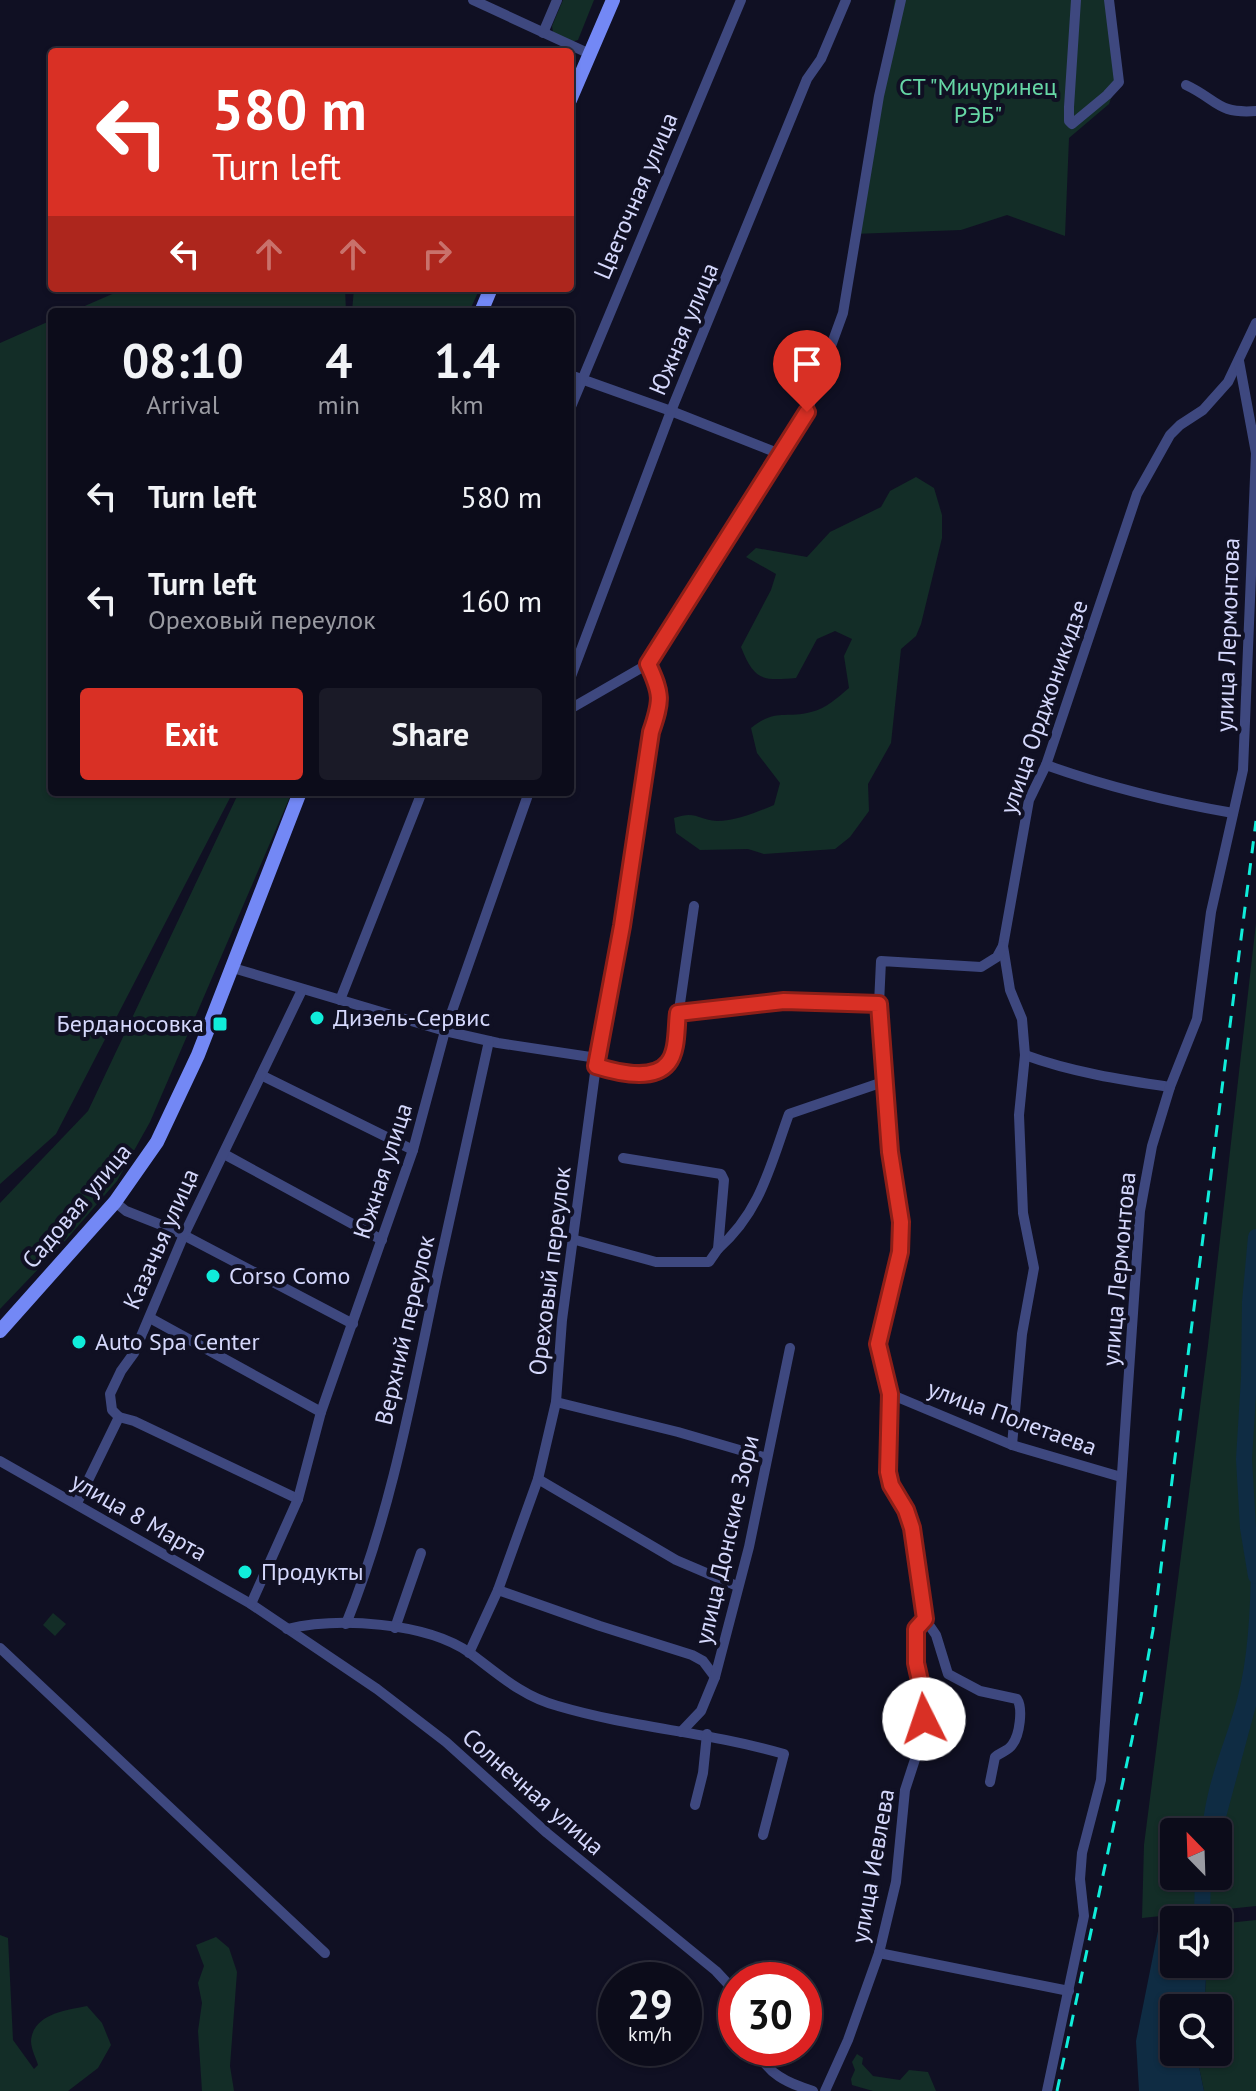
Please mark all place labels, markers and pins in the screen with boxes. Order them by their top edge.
pin [773,330,841,412]
place label: Дизель-Сервис [333,1002,490,1033]
place label: Берданосовка [57,1008,204,1039]
marker: Дизель-Сервис [308,1009,326,1027]
marker: Берданосовка [211,1015,229,1033]
place label: Corso Como [229,1260,350,1291]
marker: Corso Como [204,1267,222,1285]
place label: Auto Spa Center [95,1326,260,1357]
marker: Auto Spa Center [70,1333,88,1351]
place label: Продукты [261,1556,364,1587]
marker: Продукты [236,1563,254,1581]

